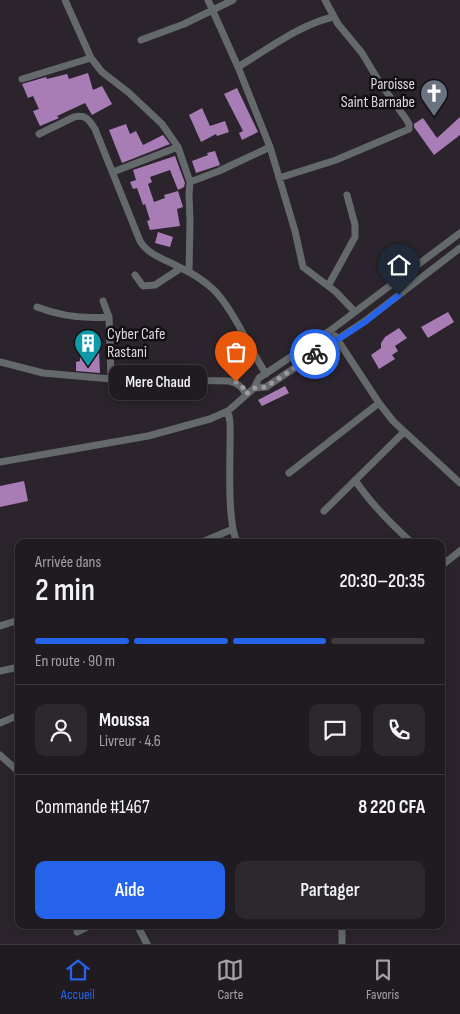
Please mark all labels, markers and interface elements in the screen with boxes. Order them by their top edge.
place label: Paroisse Saint Barnabe [341,75,415,112]
church icon: Paroisse Saint Barnabe [419,78,449,117]
pin [378,244,420,295]
icon: home [385,251,413,279]
place label: Cyber Cafe Rastani [107,325,165,362]
building icon: Cyber Cafe Rastani [73,328,103,367]
courier [290,329,340,379]
pin [215,331,257,382]
icon: bag [222,338,250,366]
icon: bike [301,340,329,368]
callout: Mere Chaud [109,364,206,400]
text: Mere Chaud [125,373,191,392]
text: Arrivée dans [35,553,101,572]
text: 20:30–20:35 [339,570,425,593]
text: 2 min [35,571,95,610]
text: En route · 90 m [35,652,115,671]
button: person [35,704,87,756]
button: chat [309,704,361,756]
button: phone [373,704,425,756]
text: Moussa [99,709,150,732]
text: Livreur · 4.6 [99,732,161,751]
text: Commande #1467 [35,796,150,819]
text: 8 220 CFA [358,796,425,819]
button: Aide [35,861,225,919]
button: Partager [235,861,425,919]
tab: Accueil [61,956,95,1003]
tab: Carte [216,956,244,1003]
tab: Favoris [366,956,399,1003]

